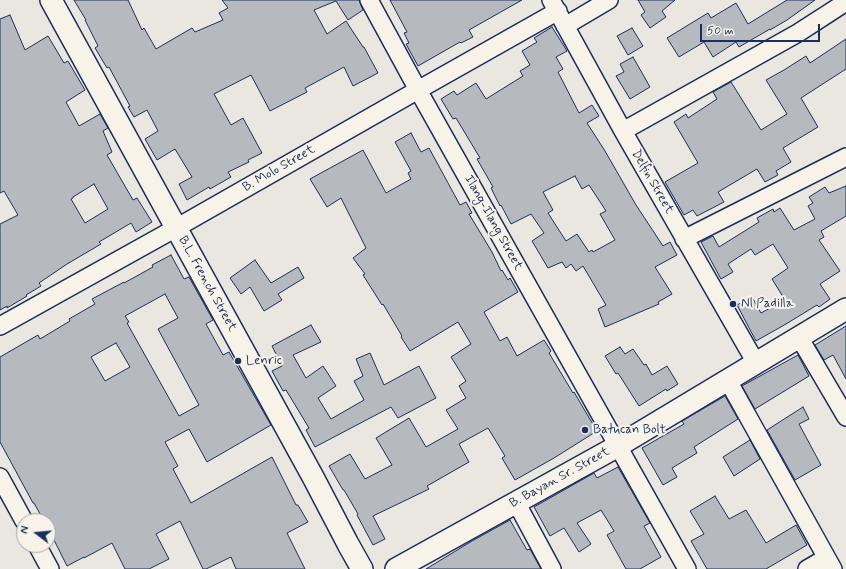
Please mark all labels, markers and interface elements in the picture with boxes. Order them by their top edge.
scale bar [702,16,822,42]
text: 50 m [707,23,734,39]
street label: B. Molo Street [240,142,318,196]
street label: Delfin Street [627,147,677,217]
street label: Ilang-Ilang Street [460,173,526,273]
street label: B.L. French Street [174,234,240,334]
place label: Nl Padilla [741,296,794,312]
marker: Nl Padilla [728,299,738,309]
place label: Lenric [246,353,282,369]
marker: Lenric [233,356,243,366]
place label: Batucan Bolt [593,422,666,438]
marker: Batucan Bolt [580,425,590,435]
street label: B. Bayan Sr. Street [507,444,613,512]
north arrow [16,513,56,553]
text: N [18,525,33,535]

